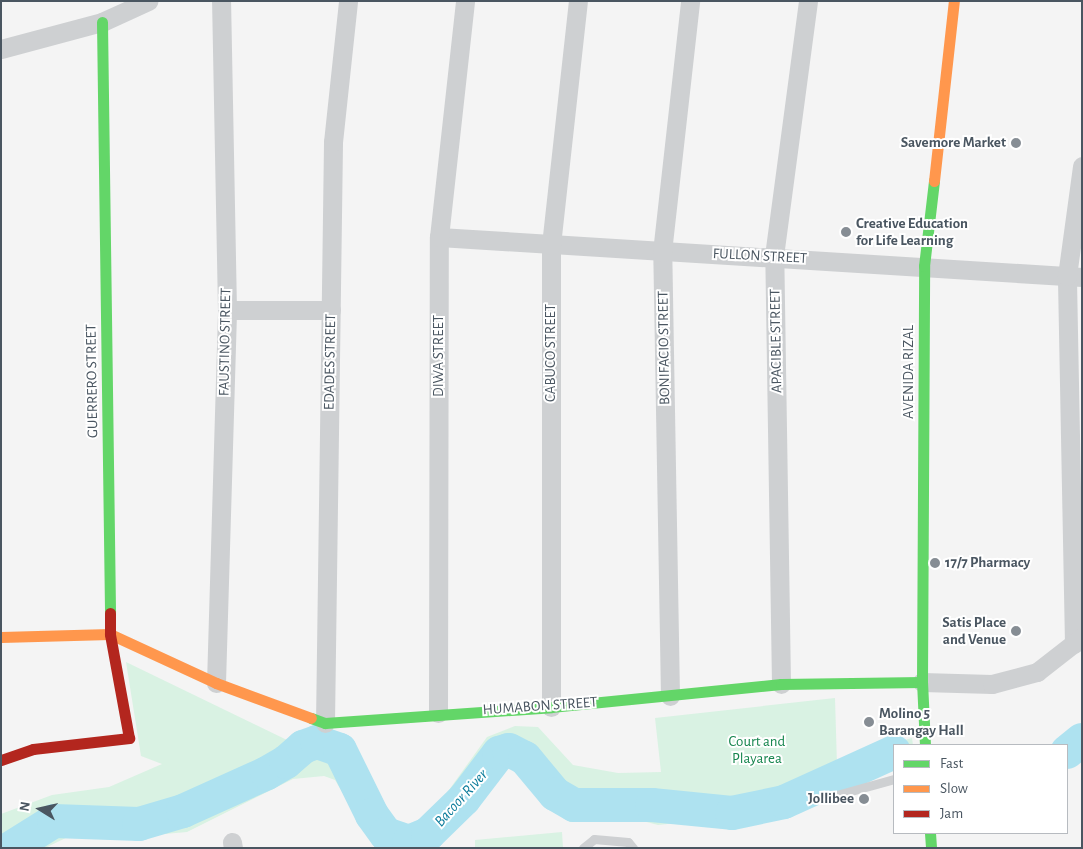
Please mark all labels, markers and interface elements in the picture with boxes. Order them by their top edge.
place label: Savemore Market [901,134,1006,152]
marker: Savemore Market [1010,137,1022,149]
place label: Creative Education for Life Learning [856,214,968,249]
marker: Creative Education for Life Learning [840,226,852,238]
street label: FULLON STREET [712,245,808,267]
street label: FAUSTINO STREET [215,288,235,396]
street label: APACIBLE STREET [766,289,786,393]
street label: BONIFACIO STREET [654,291,674,405]
street label: CABUCO STREET [542,304,560,402]
street label: EDADES STREET [320,314,340,410]
street label: DIWA STREET [430,315,448,397]
street label: GUERRERO STREET [82,324,102,438]
street label: AVENIDA RIZAL [900,325,918,419]
place label: 17/7 Pharmacy [945,554,1030,572]
marker: 17/7 Pharmacy [929,557,941,569]
place label: Satis Place and Venue [942,613,1006,648]
marker: Satis Place and Venue [1010,625,1022,637]
street label: HUMABON STREET [482,693,598,719]
place label: Molino 5 Barangay Hall [879,704,964,739]
marker: Molino 5 Barangay Hall [863,716,875,728]
park label: Court and Playarea [729,732,785,767]
legend [893,744,1068,834]
text: Fast [940,756,963,771]
water label: Bacoor River [430,765,492,831]
text: Slow [940,781,968,796]
north arrow [15,784,65,834]
place label: Jollibee [808,790,854,808]
marker: Jollibee [858,793,870,805]
text: N [17,800,33,812]
text: Jam [940,806,963,821]

